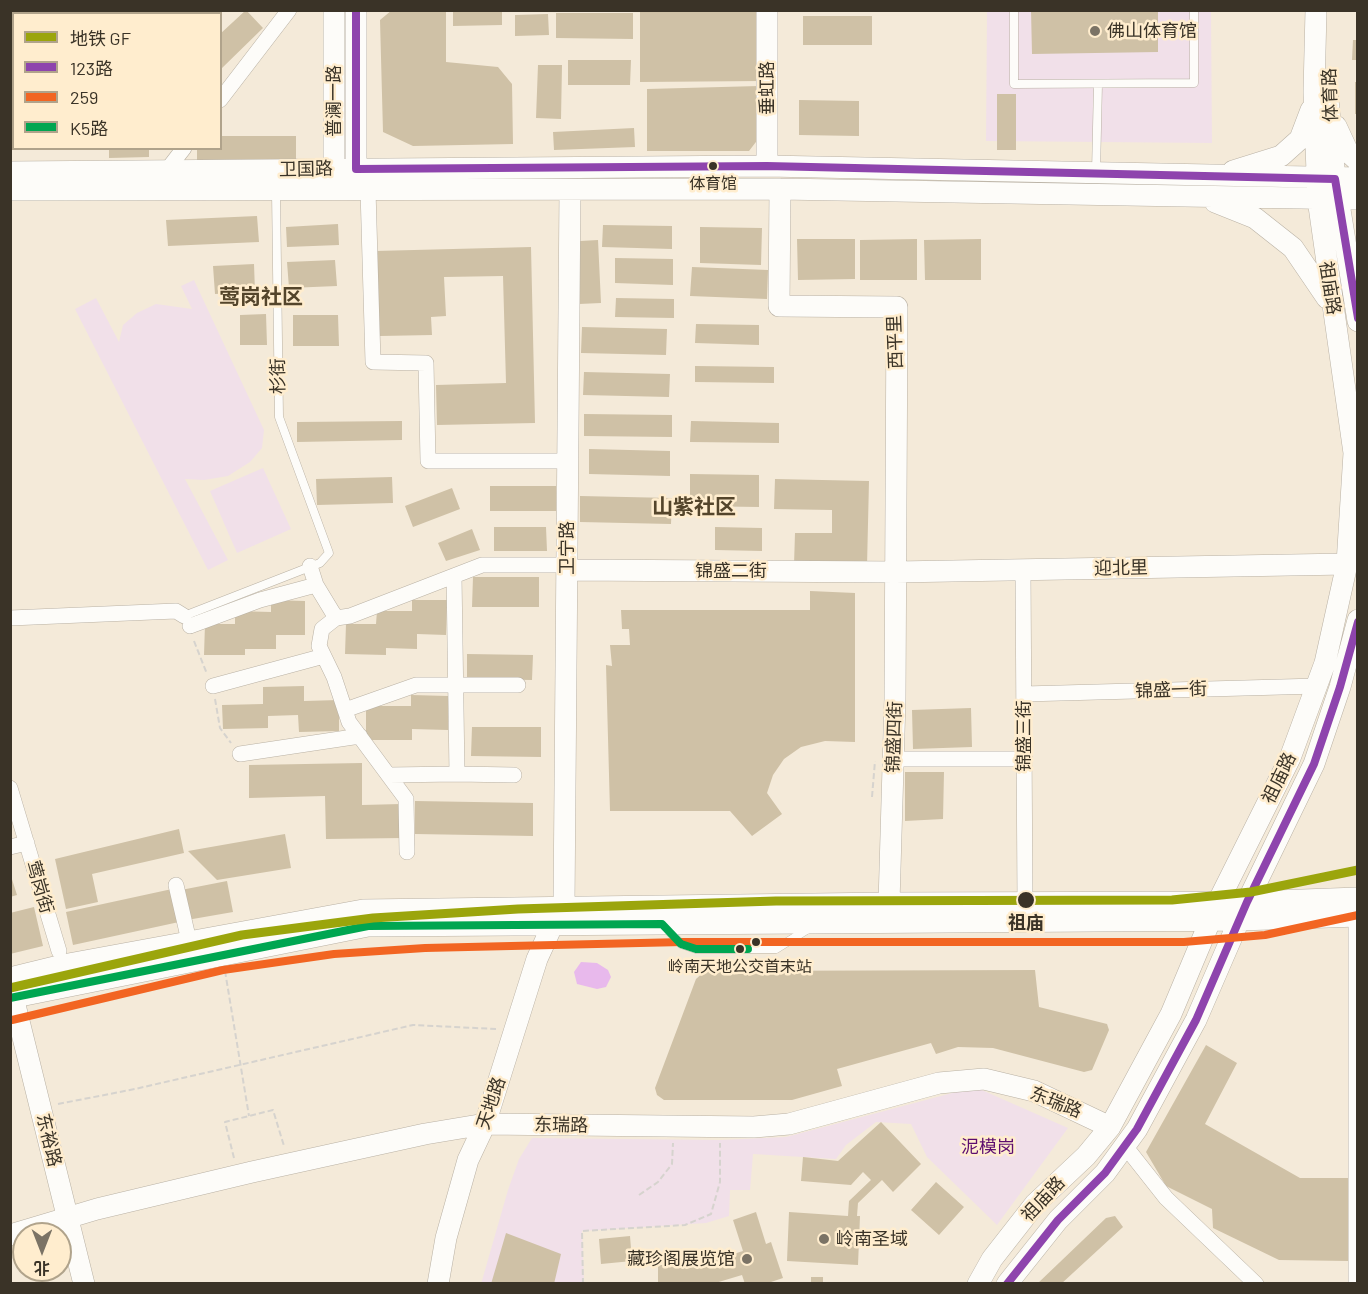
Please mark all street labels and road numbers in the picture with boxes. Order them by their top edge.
street label: 垂虹路 [756,61,778,115]
street label: 普澜一路 [323,65,345,137]
street label: 体育路 [1318,68,1342,122]
street label: 卫国路 [279,158,333,180]
street label: 祖庙路 [1315,260,1345,316]
street label: 西平里 [883,315,907,369]
street label: 杉街 [267,358,289,394]
street label: 卫宁路 [556,521,578,575]
street label: 迎北里 [1094,557,1148,579]
street label: 锦盛二街 [695,560,767,582]
street label: 锦盛一街 [1135,678,1207,702]
street label: 锦盛三街 [1013,700,1035,772]
street label: 锦盛四街 [882,701,906,773]
street label: 祖庙路 [1257,749,1301,807]
street label: 莺岗街 [22,858,58,916]
street label: 天地路 [472,1074,510,1132]
street label: 东瑞路 [1027,1082,1085,1122]
street label: 东裕路 [32,1111,66,1169]
street label: 东瑞路 [534,1114,588,1136]
street label: 祖庙路 [1017,1172,1069,1226]

